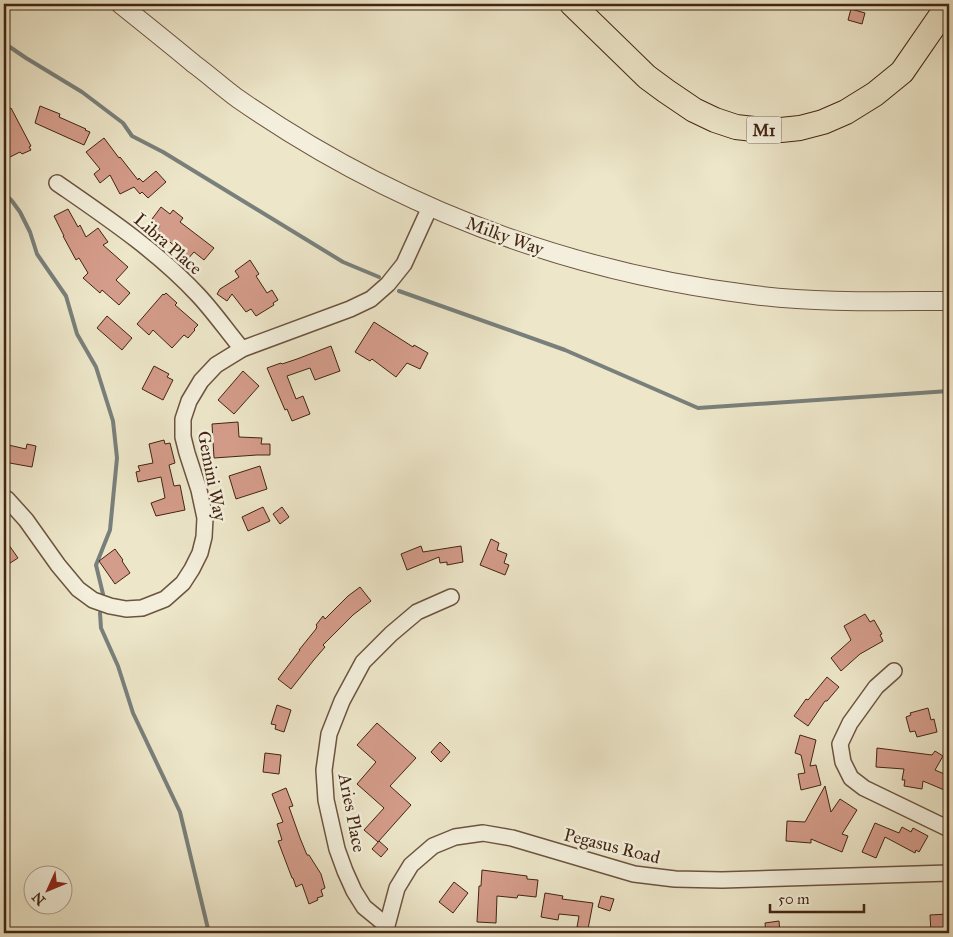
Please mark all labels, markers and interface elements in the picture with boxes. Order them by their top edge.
road number: M1 [746,116,782,144]
street label: Libra Place [129,208,207,280]
street label: Milky Way [463,212,547,260]
street label: Gemini Way [192,429,232,523]
street label: Aries Place [333,771,370,854]
street label: Pegasus Road [561,823,662,870]
north arrow [22,864,72,914]
scale bar [770,882,864,914]
text: N [29,888,49,909]
text: 50 m [778,890,810,908]

